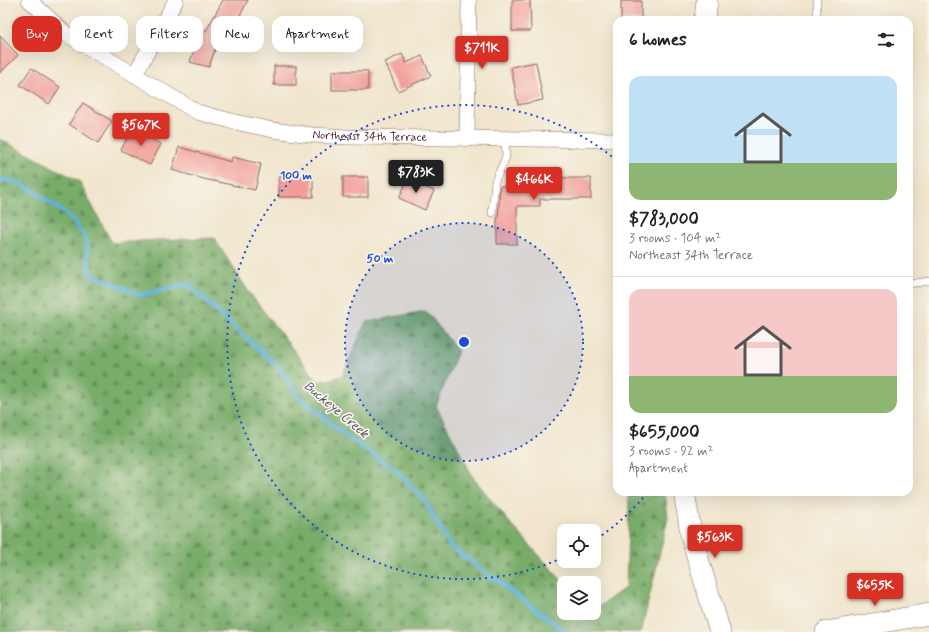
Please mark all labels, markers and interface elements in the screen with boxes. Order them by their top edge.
chip: Buy [12,16,62,52]
chip: Rent [70,16,128,52]
chip: Filters [136,16,203,52]
chip: New [211,16,264,52]
chip: Apartment [272,16,363,52]
text: 6 homes [629,29,687,51]
icon: filters [875,29,897,51]
pin: $711K [454,36,510,70]
text: $711K [464,40,500,57]
icon: home [727,102,799,174]
pin: $567K [113,113,169,147]
text: $567K [121,117,161,134]
street label: Northeast 34th Terrace [312,127,428,146]
pin: $783K [388,160,444,194]
text: $783K [397,164,435,181]
pin: $466K [506,167,562,201]
text: 100 m [280,168,313,184]
text: $466K [515,171,553,188]
text: $783,000 [629,208,699,230]
text: 3 rooms · 104 m² [629,230,721,247]
text: Northeast 34th Terrace [629,247,753,264]
text: 50 m [367,251,394,267]
icon: home [727,315,799,387]
centre of rings [457,335,471,349]
water label: Buckeye Creek [300,378,373,443]
text: $655,000 [629,421,699,443]
text: 3 rooms · 92 m² [629,443,713,460]
text: Apartment [629,460,688,477]
map controls [557,524,601,620]
button: locate [557,524,601,568]
pin: $563K [687,525,743,559]
text: $563K [696,529,734,546]
pin: $655K [847,573,903,607]
button: layers [557,576,601,620]
text: $655K [856,577,894,594]

